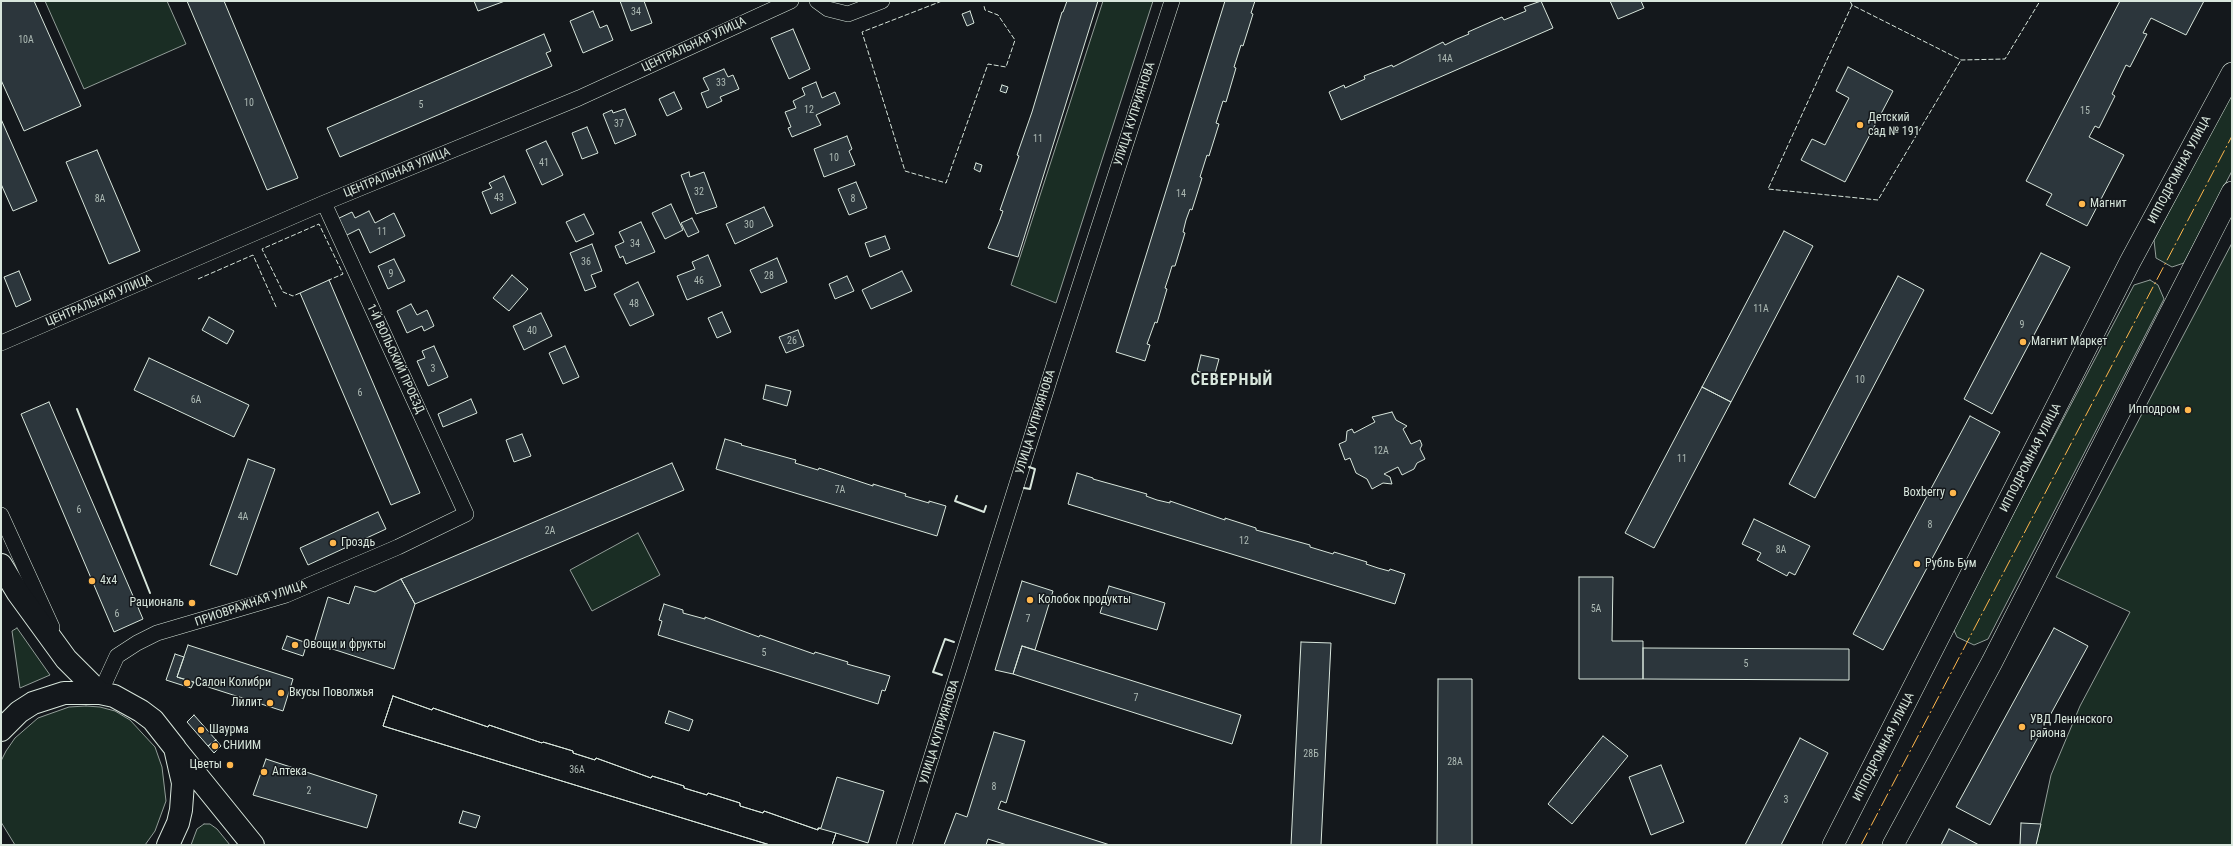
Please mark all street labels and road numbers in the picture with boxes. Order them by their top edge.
street label: ЦЕНТРАЛЬНАЯ УЛИЦА [639,14,749,76]
street label: УЛИЦА КУПРИЯНОВА [1111,60,1159,168]
street label: ИППОДРОМНАЯ УЛИЦА [2145,114,2215,226]
street label: ЦЕНТРАЛЬНАЯ УЛИЦА [342,145,452,201]
street label: ЦЕНТРАЛЬНАЯ УЛИЦА [44,272,154,330]
street label: 1-Й ВОЛЬСКИЙ ПРОЕЗД [363,302,427,416]
street label: УЛИЦА КУПРИЯНОВА [1013,368,1059,476]
street label: ИППОДРОМНАЯ УЛИЦА [1997,401,2065,515]
street label: ПРИОВРАЖНАЯ УЛИЦА [193,578,309,630]
street label: УЛИЦА КУПРИЯНОВА [917,678,963,786]
street label: ИППОДРОМНАЯ УЛИЦА [1850,690,1918,804]

